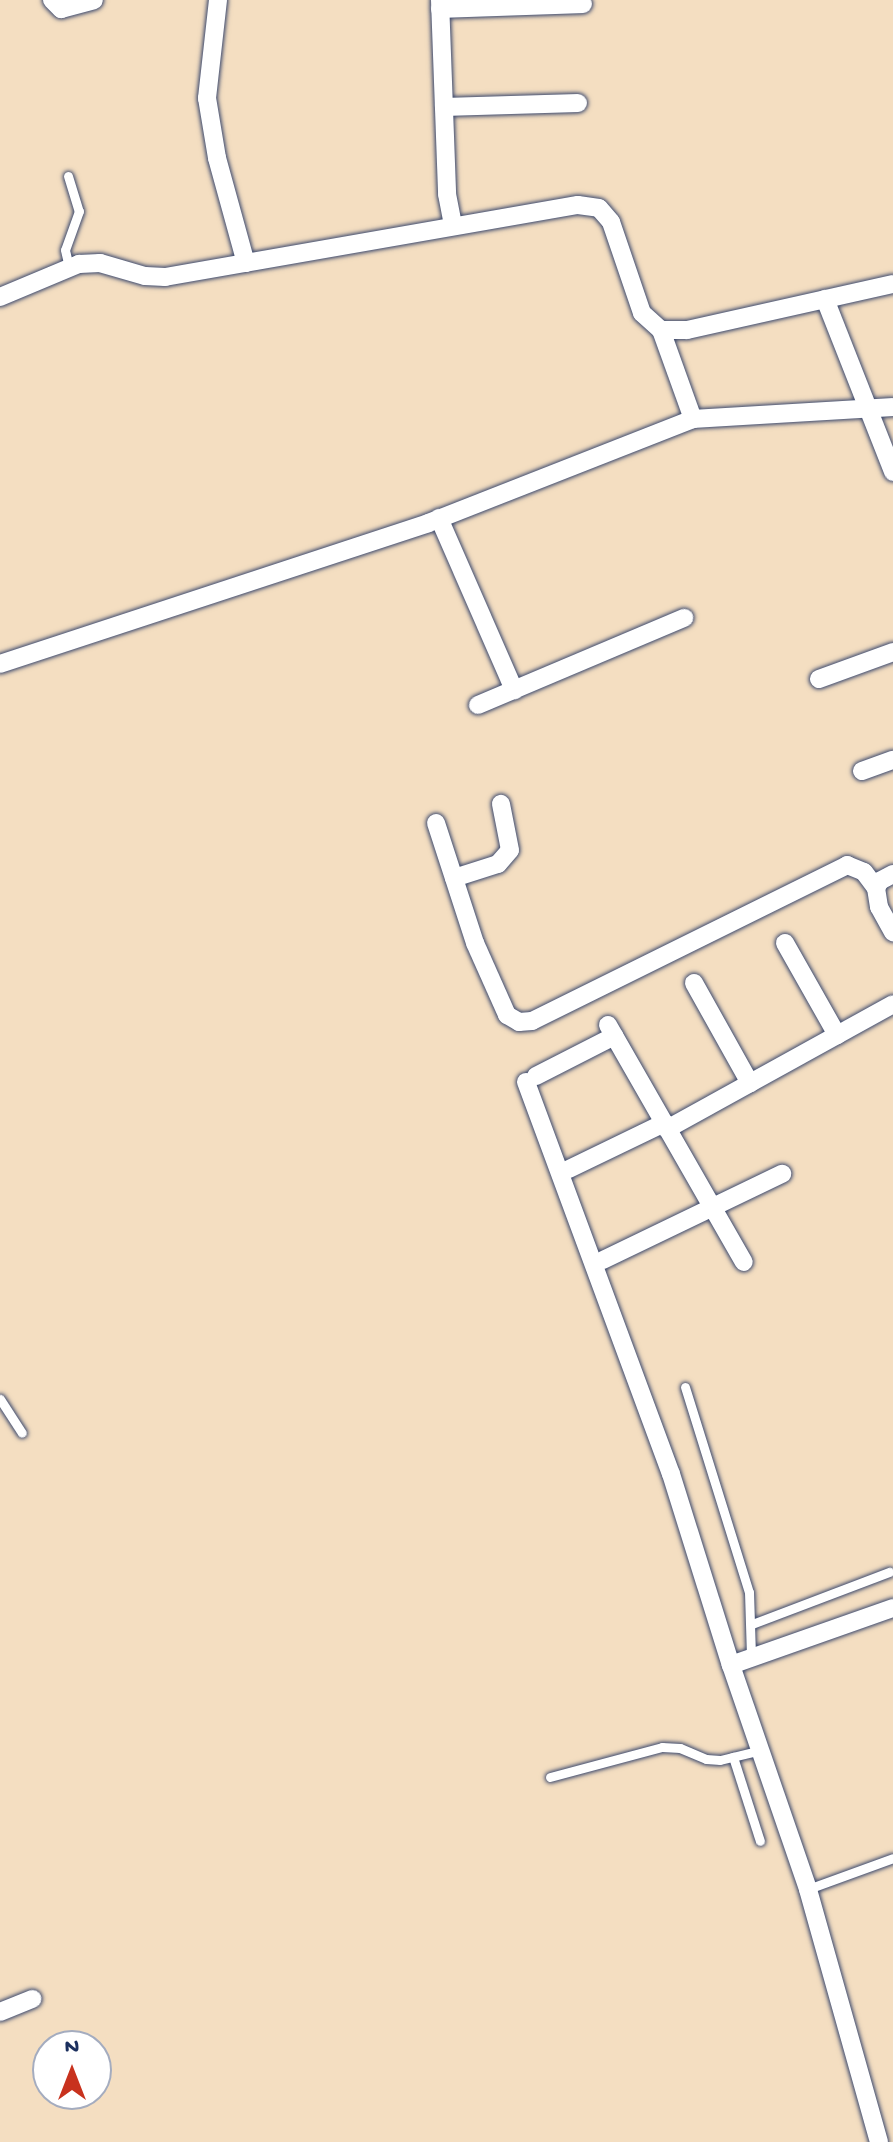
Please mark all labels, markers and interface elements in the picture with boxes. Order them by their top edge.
north arrow [32,2030,112,2110]
text: N [65,2035,79,2061]

